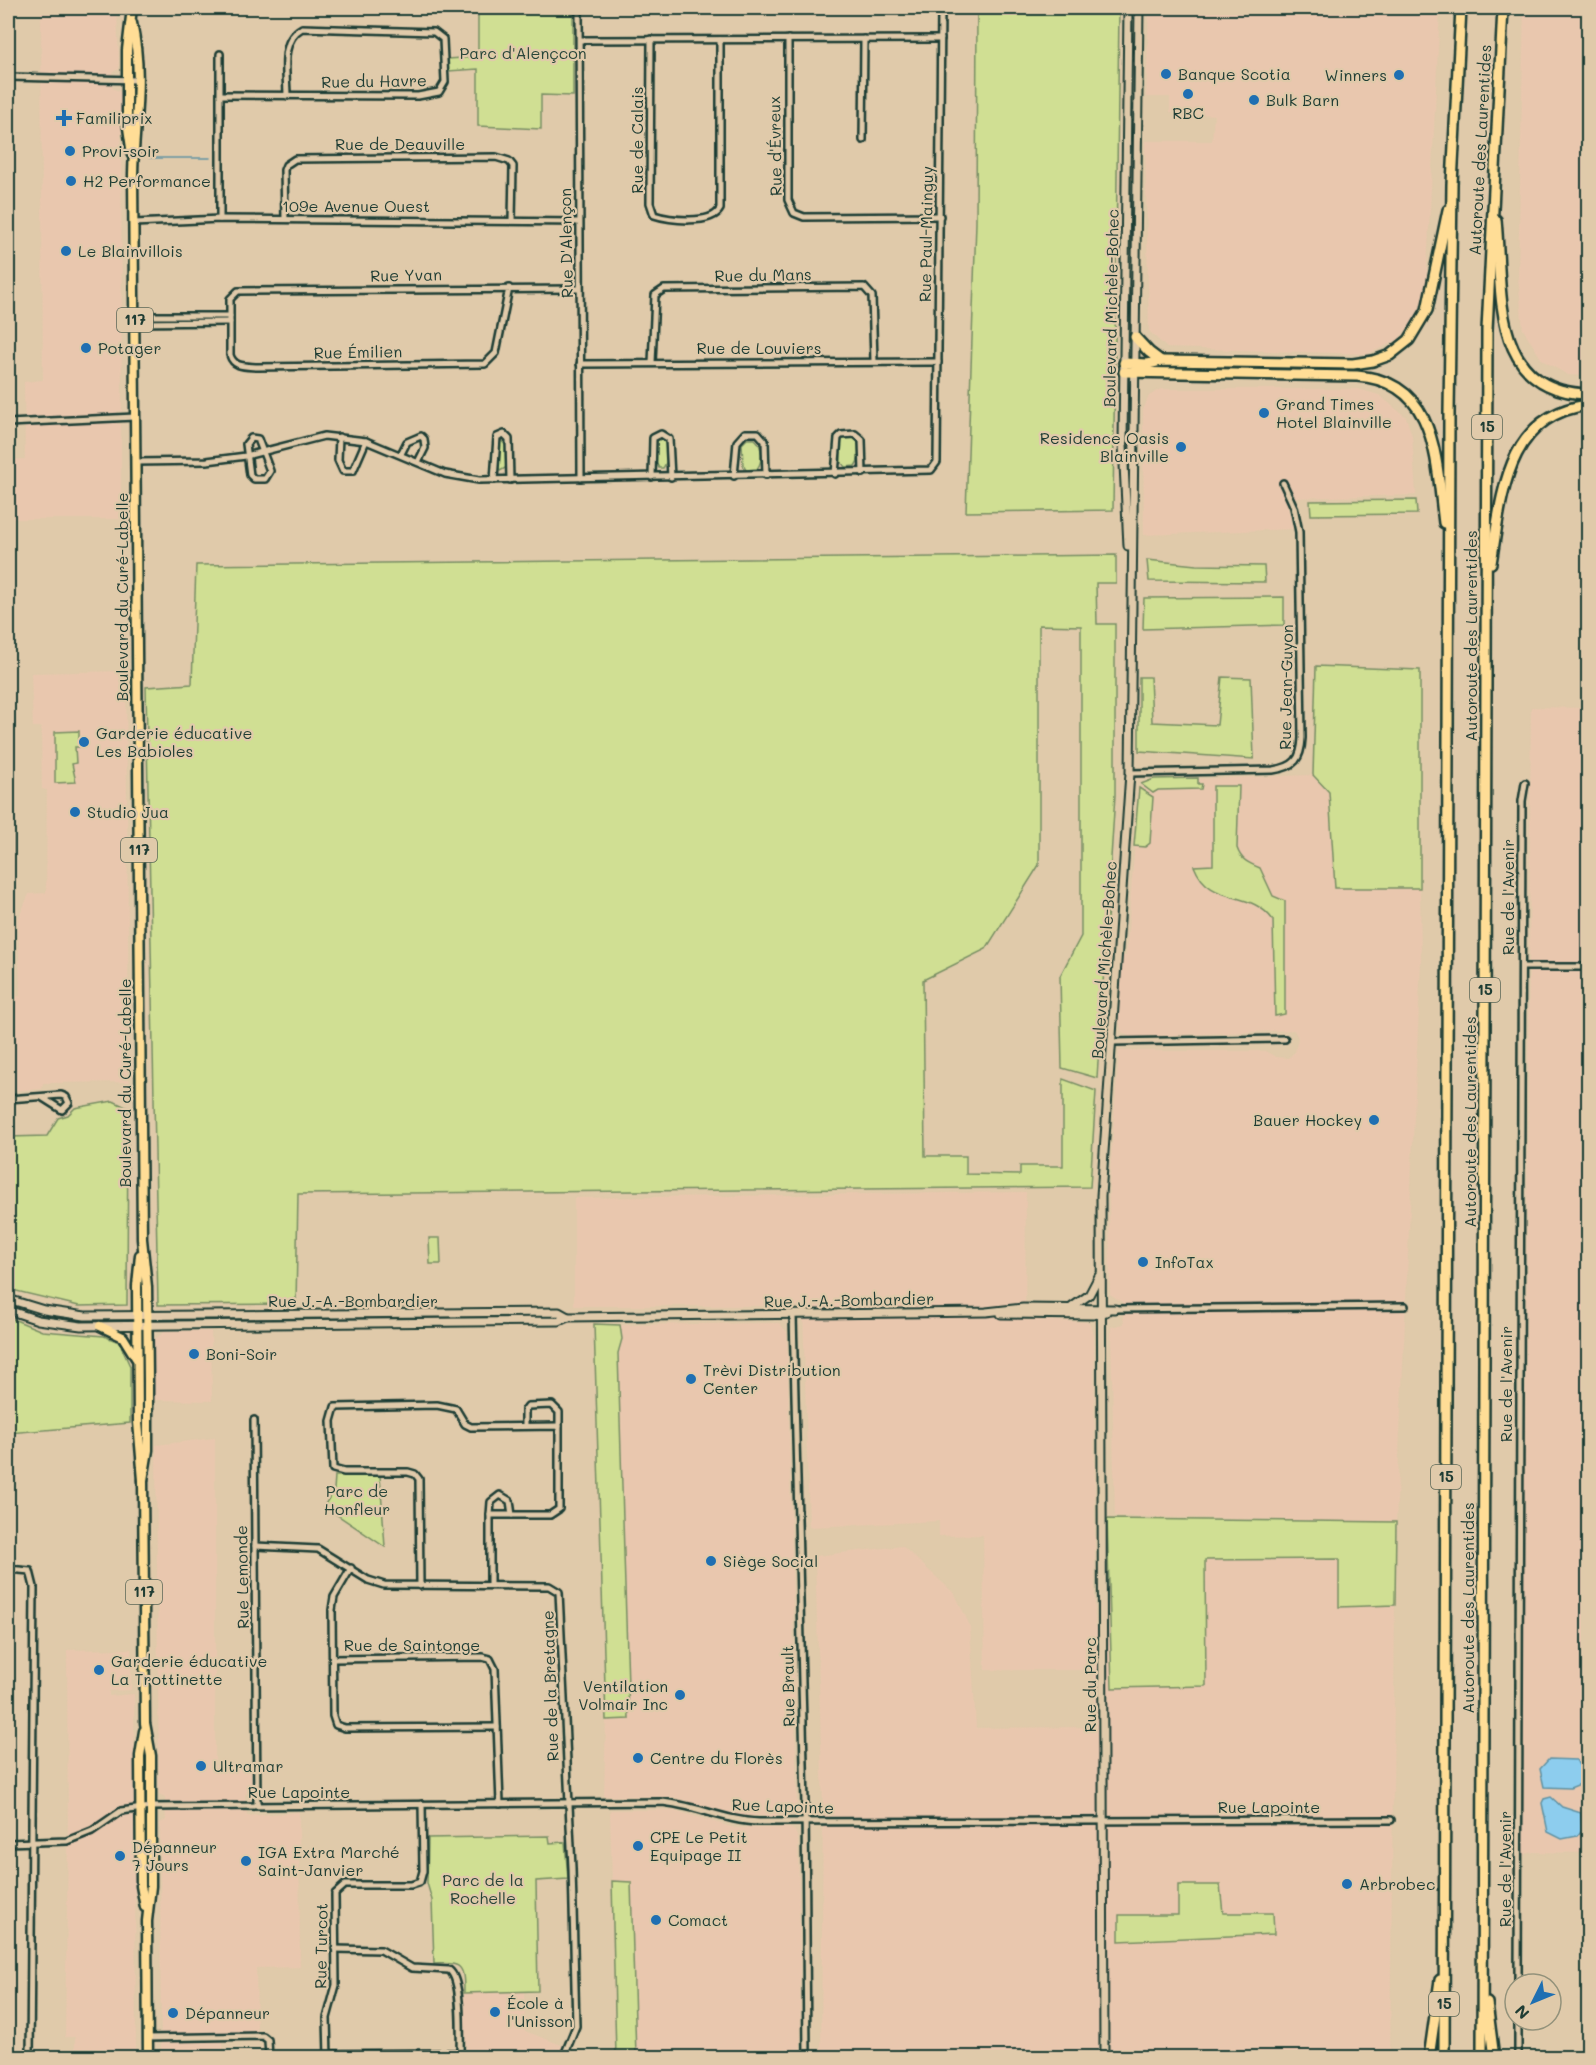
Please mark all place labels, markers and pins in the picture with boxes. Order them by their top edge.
place label: Banque Scotia [1178,63,1291,84]
place label: Winners [1325,64,1387,85]
marker: Banque Scotia [1159,67,1173,81]
marker: Winners [1392,68,1406,82]
marker: RBC [1181,87,1195,101]
place label: Bulk Barn [1266,89,1339,110]
marker: Bulk Barn [1247,93,1261,107]
place label: RBC [1172,102,1204,123]
place label: Familiprix [76,107,152,128]
marker: Familiprix [57,111,71,125]
place label: Provi-soir [82,140,160,161]
marker: Provi-soir [63,144,77,158]
place label: H2 Performance [83,170,211,191]
marker: H2 Performance [64,174,78,188]
place label: Le Blainvillois [78,240,183,261]
marker: Le Blainvillois [59,244,73,258]
place label: Potager [98,337,162,358]
marker: Potager [79,341,93,355]
place label: Grand Times Hotel Blainville [1276,393,1392,432]
marker: Grand Times Hotel Blainville [1257,406,1271,420]
place label: Residence Oasis Blainville [1040,427,1169,466]
marker: Residence Oasis Blainville [1174,440,1188,454]
place label: Garderie éducative Les Babioles [96,722,252,761]
marker: Garderie éducative Les Babioles [77,735,91,749]
place label: Studio Jua [87,801,169,822]
marker: Studio Jua [68,805,82,819]
place label: Bauer Hockey [1253,1109,1362,1130]
marker: Bauer Hockey [1367,1113,1381,1127]
place label: InfoTax [1155,1251,1214,1272]
marker: InfoTax [1136,1255,1150,1269]
place label: Boni-Soir [206,1343,277,1364]
marker: Boni-Soir [187,1347,201,1361]
place label: Trèvi Distribution Center [703,1359,841,1398]
marker: Trèvi Distribution Center [684,1372,698,1386]
place label: Siège Social [723,1550,818,1571]
marker: Siège Social [704,1554,718,1568]
place label: Garderie éducative La Trottinette [111,1650,267,1689]
marker: Garderie éducative La Trottinette [92,1663,106,1677]
place label: Ventilation Volmair Inc [578,1675,668,1714]
marker: Ventilation Volmair Inc [673,1688,687,1702]
place label: Centre du Florès [650,1747,783,1768]
marker: Centre du Florès [631,1751,645,1765]
place label: Ultramar [213,1755,283,1776]
marker: Ultramar [194,1759,208,1773]
place label: CPE Le Petit Equipage II [650,1826,748,1865]
place label: Dépanneur 7 Jours [132,1836,217,1875]
marker: CPE Le Petit Equipage II [631,1839,645,1853]
place label: IGA Extra Marché Saint-Janvier [258,1841,400,1880]
marker: Dépanneur 7 Jours [113,1849,127,1863]
marker: IGA Extra Marché Saint-Janvier [239,1854,253,1868]
place label: Arbrobec [1359,1873,1435,1894]
marker: Arbrobec [1340,1877,1354,1891]
place label: Comact [668,1909,728,1930]
marker: Comact [649,1913,663,1927]
place label: École à l'Unisson [507,1992,573,2031]
place label: Dépanneur [185,2002,270,2023]
marker: École à l'Unisson [488,2005,502,2019]
marker: Dépanneur [166,2006,180,2020]

